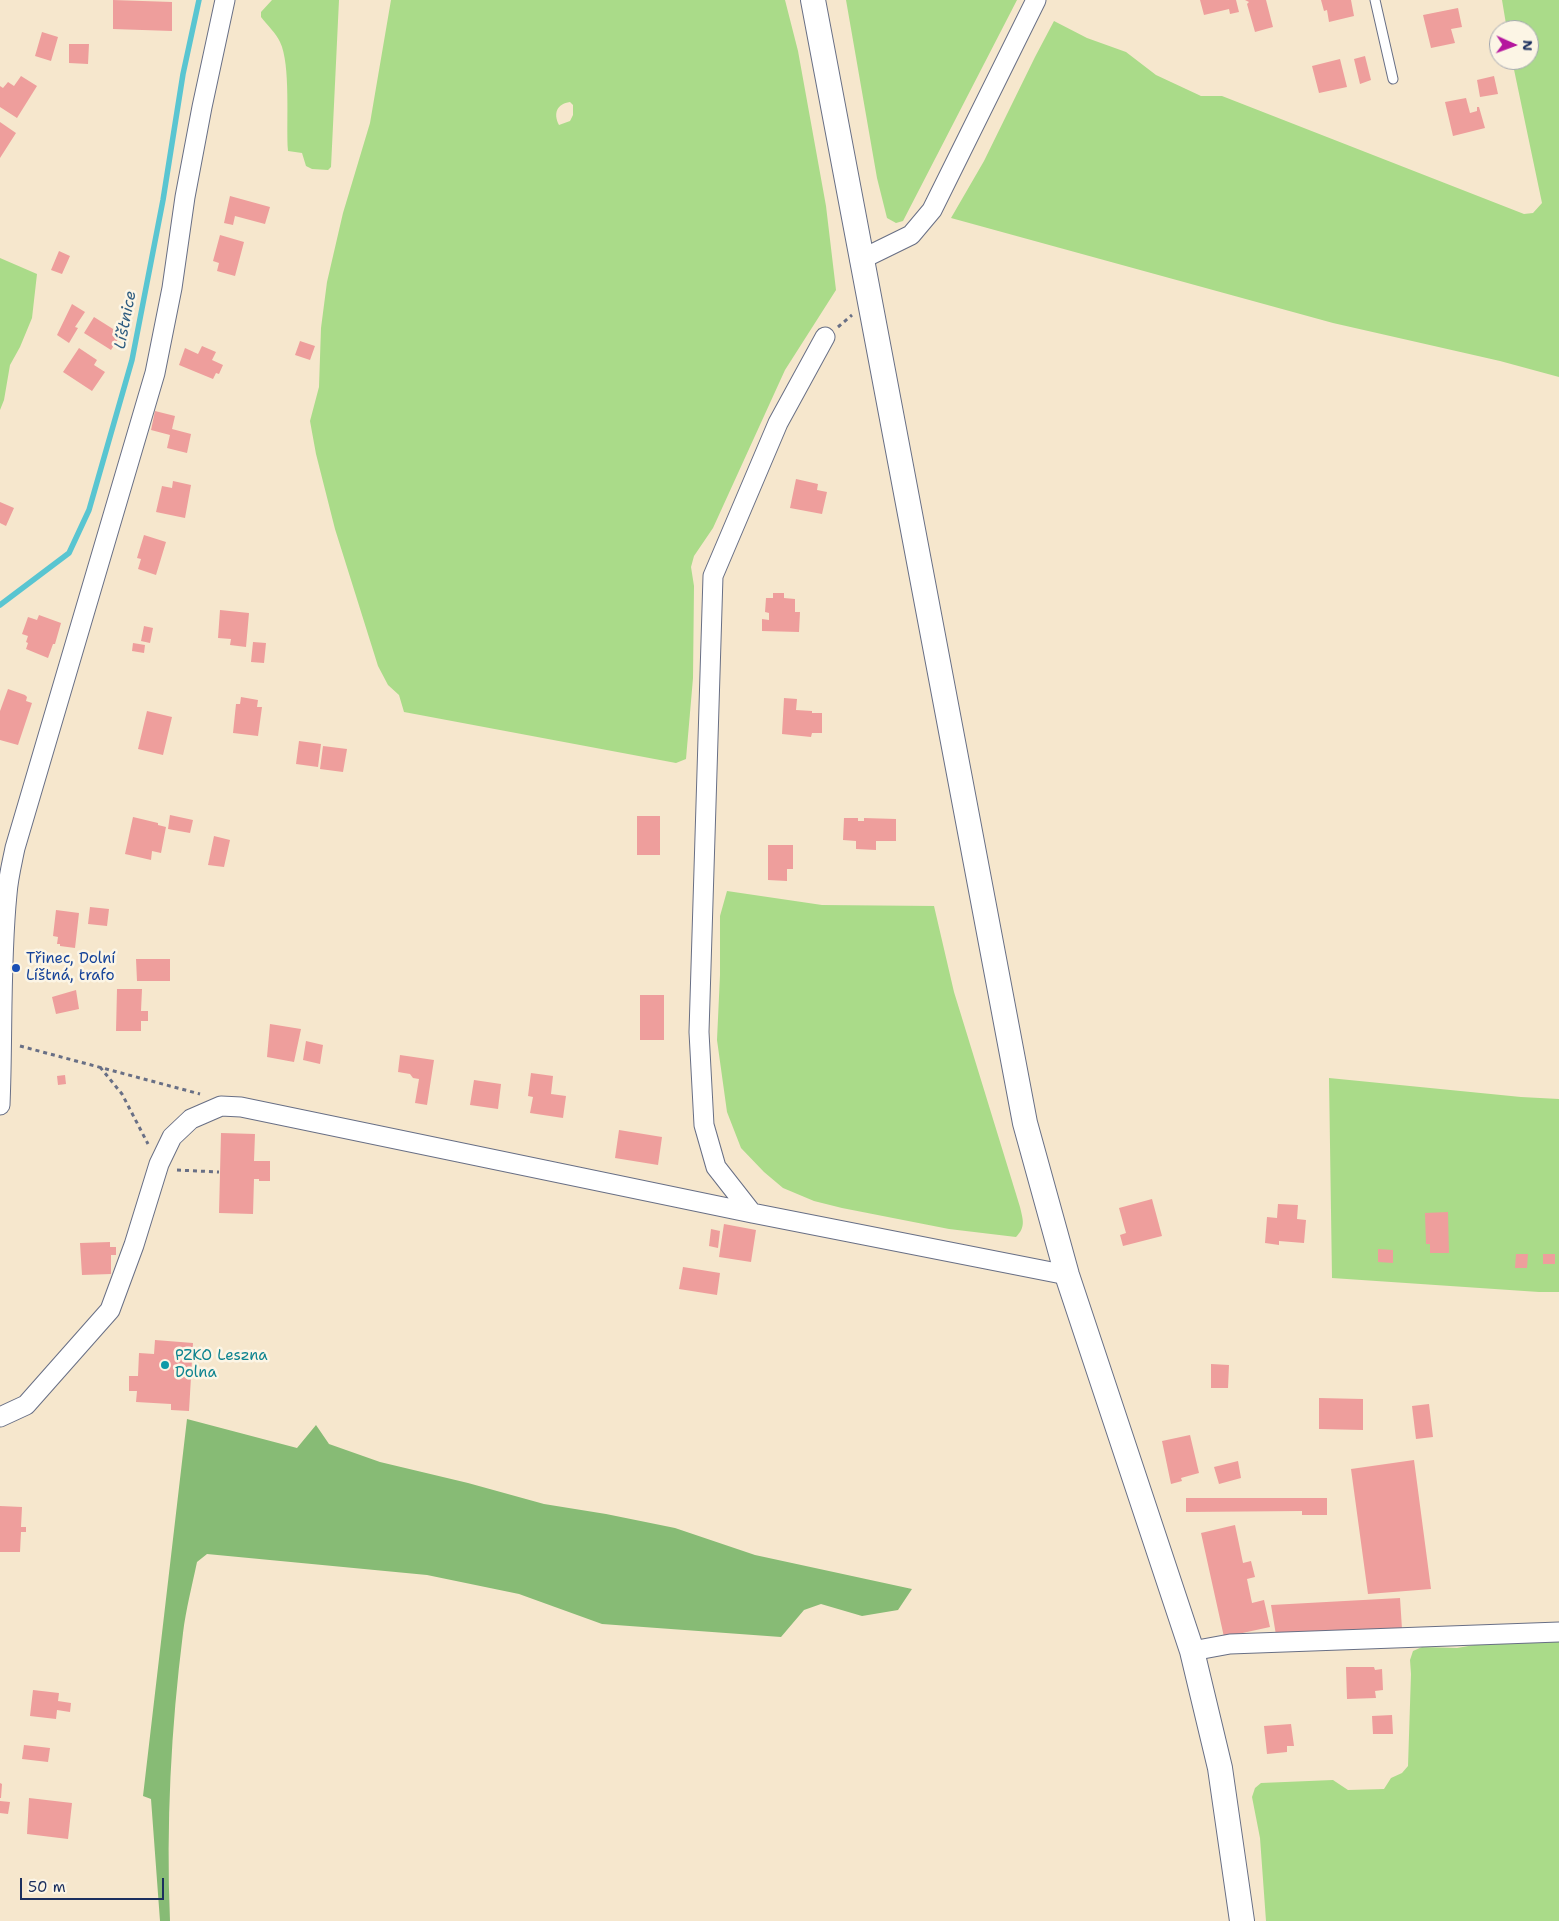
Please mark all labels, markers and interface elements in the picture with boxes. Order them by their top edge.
north arrow [1489,20,1539,70]
text: N [1519,40,1537,51]
water label: Líštnice [111,289,141,351]
place label: Třinec, Dolní Líštná, trafo [26,950,116,985]
marker: Třinec, Dolní Líštná, trafo [10,962,22,974]
place label: PZKO Leszna Dolna [175,1347,268,1382]
marker: PZKO Leszna Dolna [159,1359,171,1371]
scale bar [22,1868,166,1900]
text: 50 m [28,1877,66,1897]

